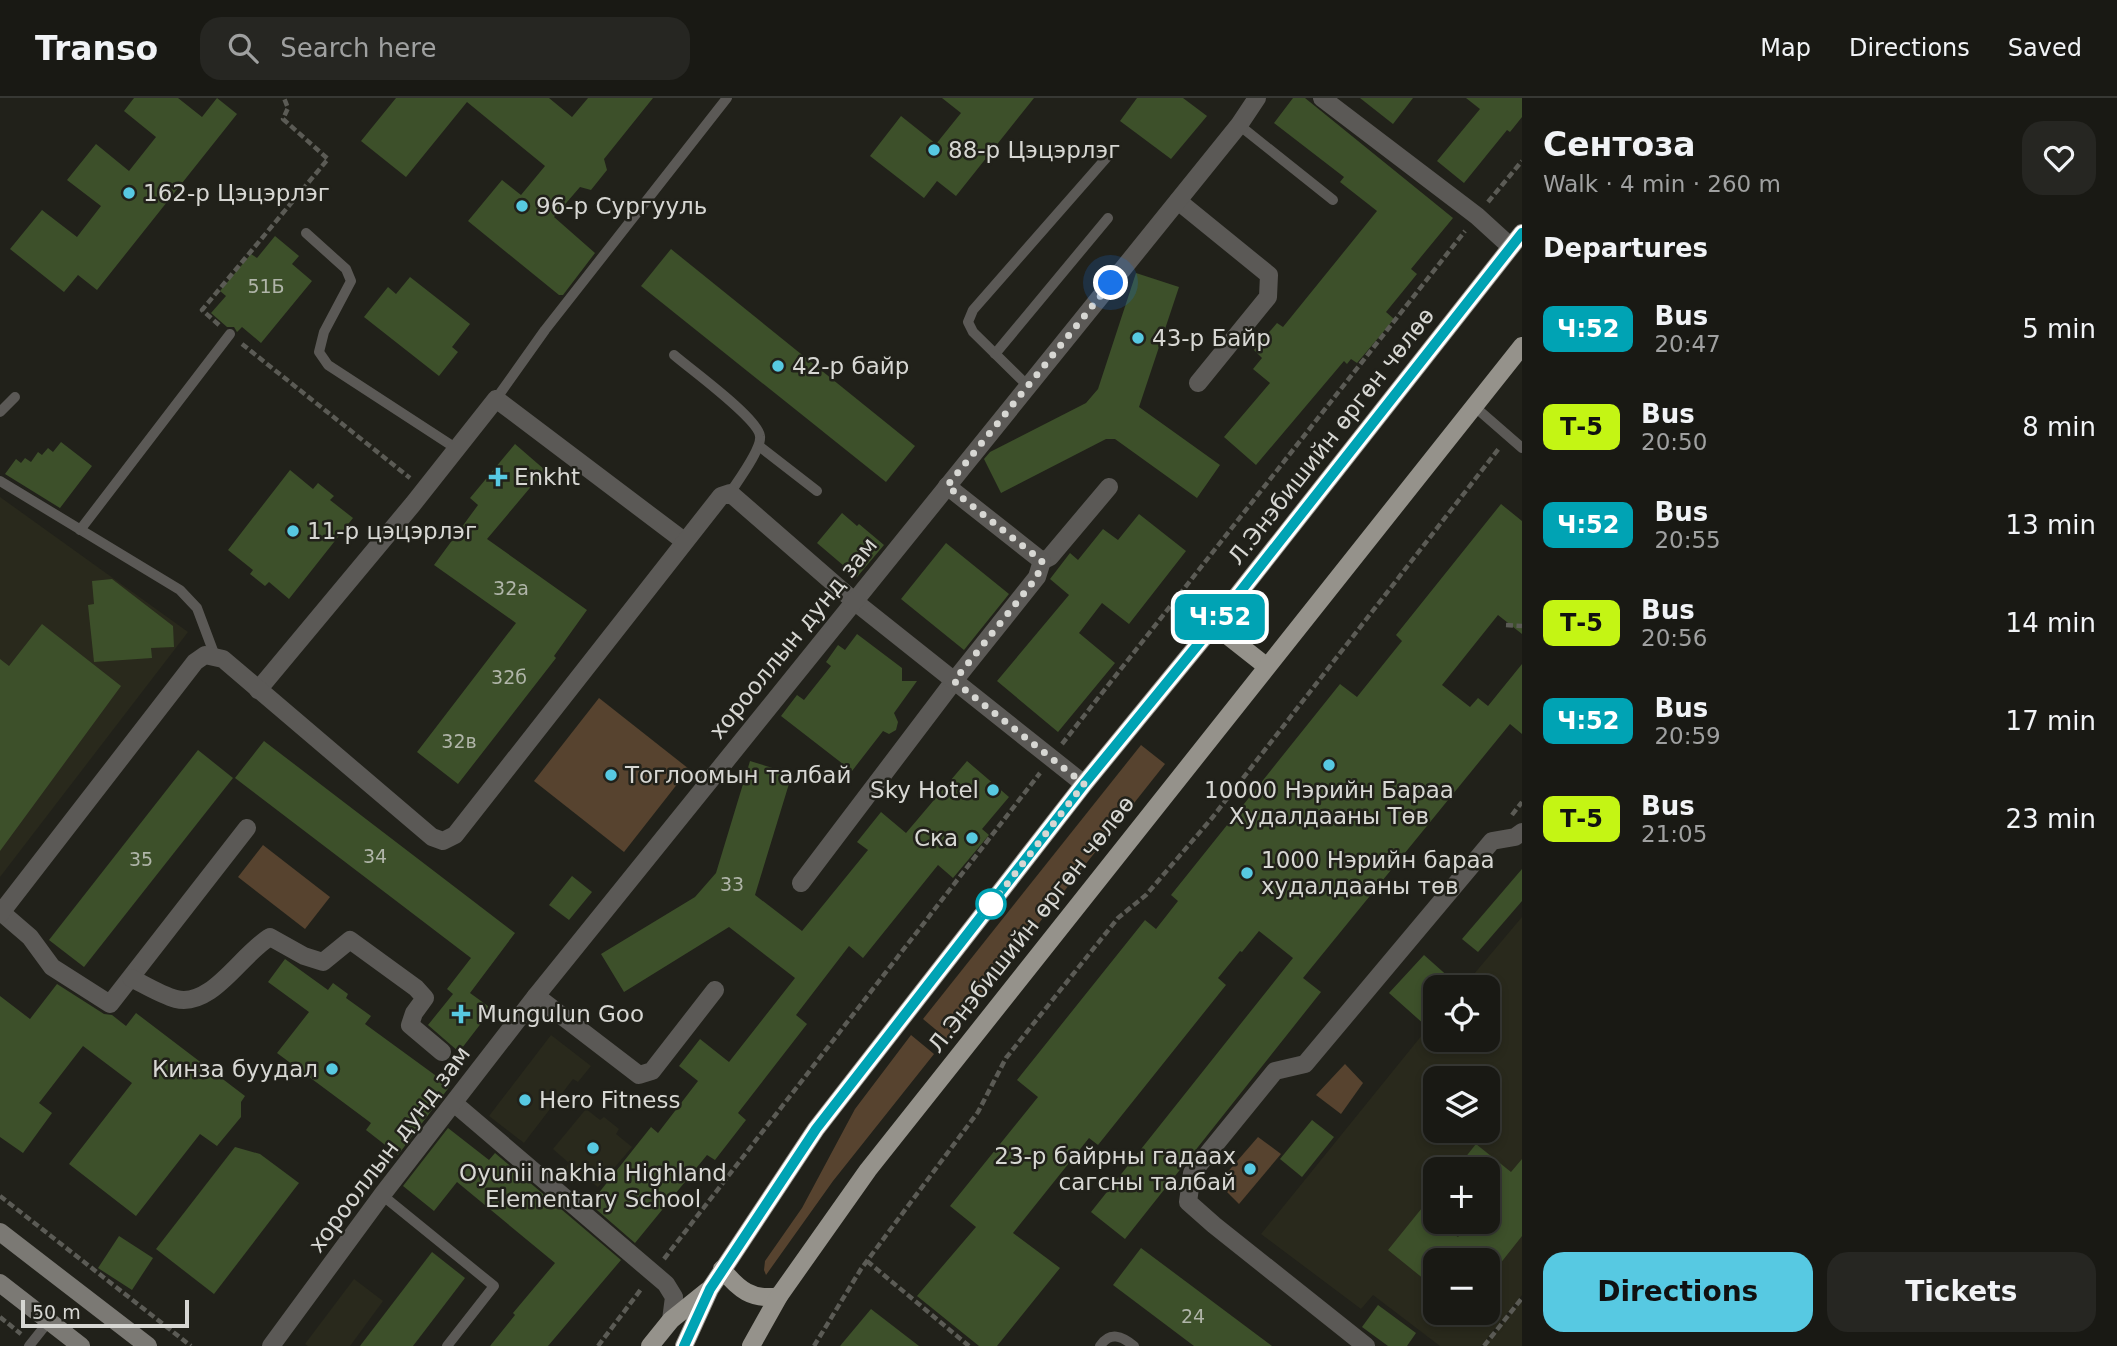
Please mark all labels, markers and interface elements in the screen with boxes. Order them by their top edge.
search box [200,17,690,80]
text: Transo [35,29,158,68]
icon: search [224,29,262,67]
text: Search here [280,33,436,63]
text: Map [1760,34,1811,62]
text: Directions [1849,34,1970,62]
text: Saved [2008,34,2082,62]
button: heart [2022,121,2096,195]
text: Сентоза [1543,125,1696,164]
place label: 88-р Цэцэрлэг [948,137,1120,163]
marker: 88-р Цэцэрлэг [926,142,942,158]
text: Walk · 4 min · 260 m [1543,171,1781,197]
place label: 162-р Цэцэрлэг [143,180,330,206]
marker: 162-р Цэцэрлэг [121,185,137,201]
place label: 96-р Сургууль [536,193,707,219]
marker: 96-р Сургууль [514,198,530,214]
text: Departures [1543,233,1708,263]
your location [1093,265,1128,300]
house number: 51Б [247,275,285,297]
text: Bus [1654,301,1708,331]
street label: Л.Энэбишийн өргөн чөлөө [1223,303,1439,569]
text: 5 min [2022,314,2096,344]
text: Ч:52 [1557,315,1619,343]
place label: 43-р Байр [1152,325,1271,351]
marker: 43-р Байр [1130,330,1146,346]
text: 20:47 [1654,331,1721,357]
place label: 42-p байр [792,353,909,379]
marker: 42-p байр [770,358,786,374]
text: Bus [1641,399,1695,429]
text: 8 min [2022,412,2096,442]
text: Т-5 [1560,413,1603,441]
text: 20:50 [1641,429,1707,455]
place label: Enkht [514,464,580,490]
marker: Enkht [488,467,508,487]
text: Bus [1654,497,1708,527]
text: 13 min [2006,510,2096,540]
text: Ч:52 [1557,511,1619,539]
place label: 11-р цэцэрлэг [307,518,477,544]
marker: 11-р цэцэрлэг [285,523,301,539]
text: 20:55 [1654,527,1721,553]
street label: хорооллын дунд зам [704,532,882,744]
house number: 32а [493,577,529,599]
line badge: Ч:52 [1171,594,1269,640]
text: Bus [1641,595,1695,625]
text: Ч:52 [1189,603,1251,631]
text: 14 min [2006,608,2096,638]
text: Т-5 [1560,609,1603,637]
text: 20:56 [1641,625,1707,651]
house number: 32б [491,666,527,688]
text: Bus [1654,693,1708,723]
text: 17 min [2006,706,2096,736]
text: Ч:52 [1557,707,1619,735]
text: 20:59 [1654,723,1721,749]
house number: 32в [441,730,477,752]
marker: 10000 Нэрийн Бараа Худалдааны Төв [1321,757,1337,773]
place label: Тоглоомын талбай [624,762,851,788]
marker: Тоглоомын талбай [603,767,619,783]
place label: Sky Hotel [870,777,979,803]
place label: 10000 Нэрийн Бараа Худалдааны Төв [1204,777,1454,829]
marker: Sky Hotel [985,782,1001,798]
street label: Л.Энэбишийн өргөн чөлөө [923,791,1139,1057]
text: Bus [1641,791,1695,821]
text: 23 min [2006,804,2096,834]
text: Т-5 [1560,805,1603,833]
text: 21:05 [1641,821,1707,847]
place label: Ска [914,825,958,851]
marker: Ска [964,830,980,846]
house number: 34 [363,845,387,867]
place label: 1000 Нэрийн бараа худалдааны төв [1261,847,1495,899]
house number: 35 [129,848,153,870]
marker: 1000 Нэрийн бараа худалдааны төв [1239,865,1255,881]
house number: 33 [720,873,744,895]
unlabelled marker [976,889,1006,919]
map controls [1423,975,1500,1325]
button: locate [1423,975,1500,1052]
place label: Mungulun Goo [477,1001,644,1027]
marker: Mungulun Goo [451,1004,471,1024]
street label: хорооллын дунд зам [303,1041,475,1257]
place label: Кинза буудал [152,1056,318,1082]
marker: Кинза буудал [324,1061,340,1077]
button: layers [1423,1066,1500,1143]
place label: Hero Fitness [539,1087,680,1113]
marker: Hero Fitness [517,1092,533,1108]
marker: Oyunii nakhia Highland Elementary School [585,1140,601,1156]
place label: 23-р байрны гадаах сагсны талбай [994,1143,1236,1195]
button: + [1423,1157,1500,1234]
place label: Oyunii nakhia Highland Elementary School [459,1160,727,1212]
marker: 23-р байрны гадаах сагсны талбай [1242,1161,1258,1177]
button: − [1423,1248,1500,1325]
button: Directions [1543,1252,1813,1332]
button: Tickets [1827,1252,2096,1332]
scale bar [21,1297,189,1329]
text: 50 m [32,1301,81,1323]
house number: 24 [1181,1305,1205,1327]

